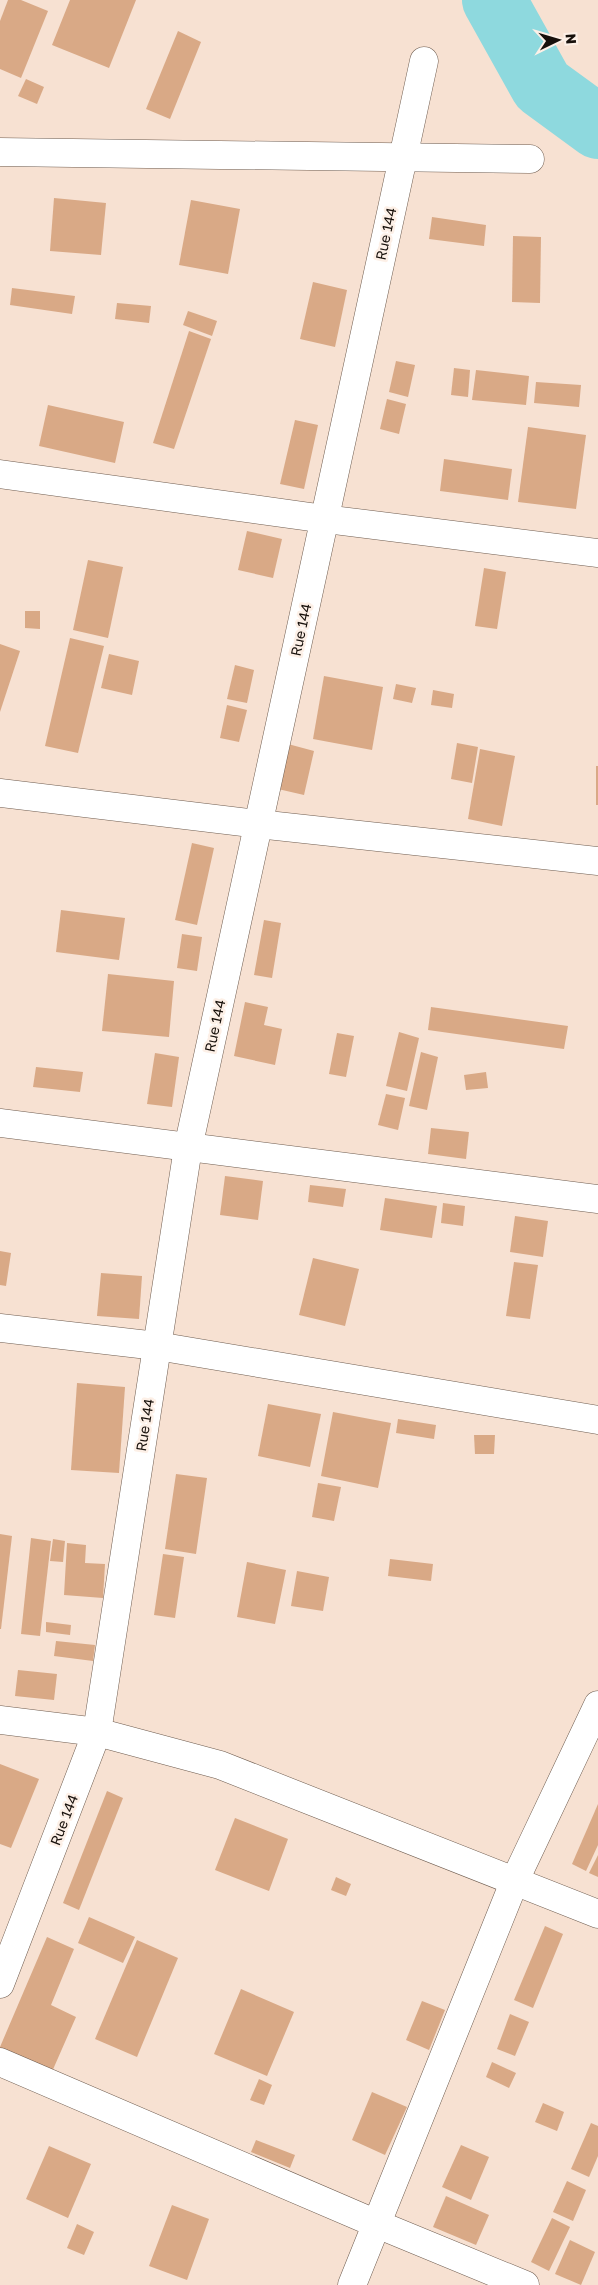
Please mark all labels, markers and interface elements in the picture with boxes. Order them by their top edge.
north arrow [533,15,583,65]
text: N [563,33,580,45]
street label: Rue 144 [372,206,399,262]
street label: Rue 144 [287,602,314,658]
street label: Rue 144 [201,998,228,1054]
street label: Rue 144 [132,1397,157,1453]
street label: Rue 144 [46,1792,81,1848]

